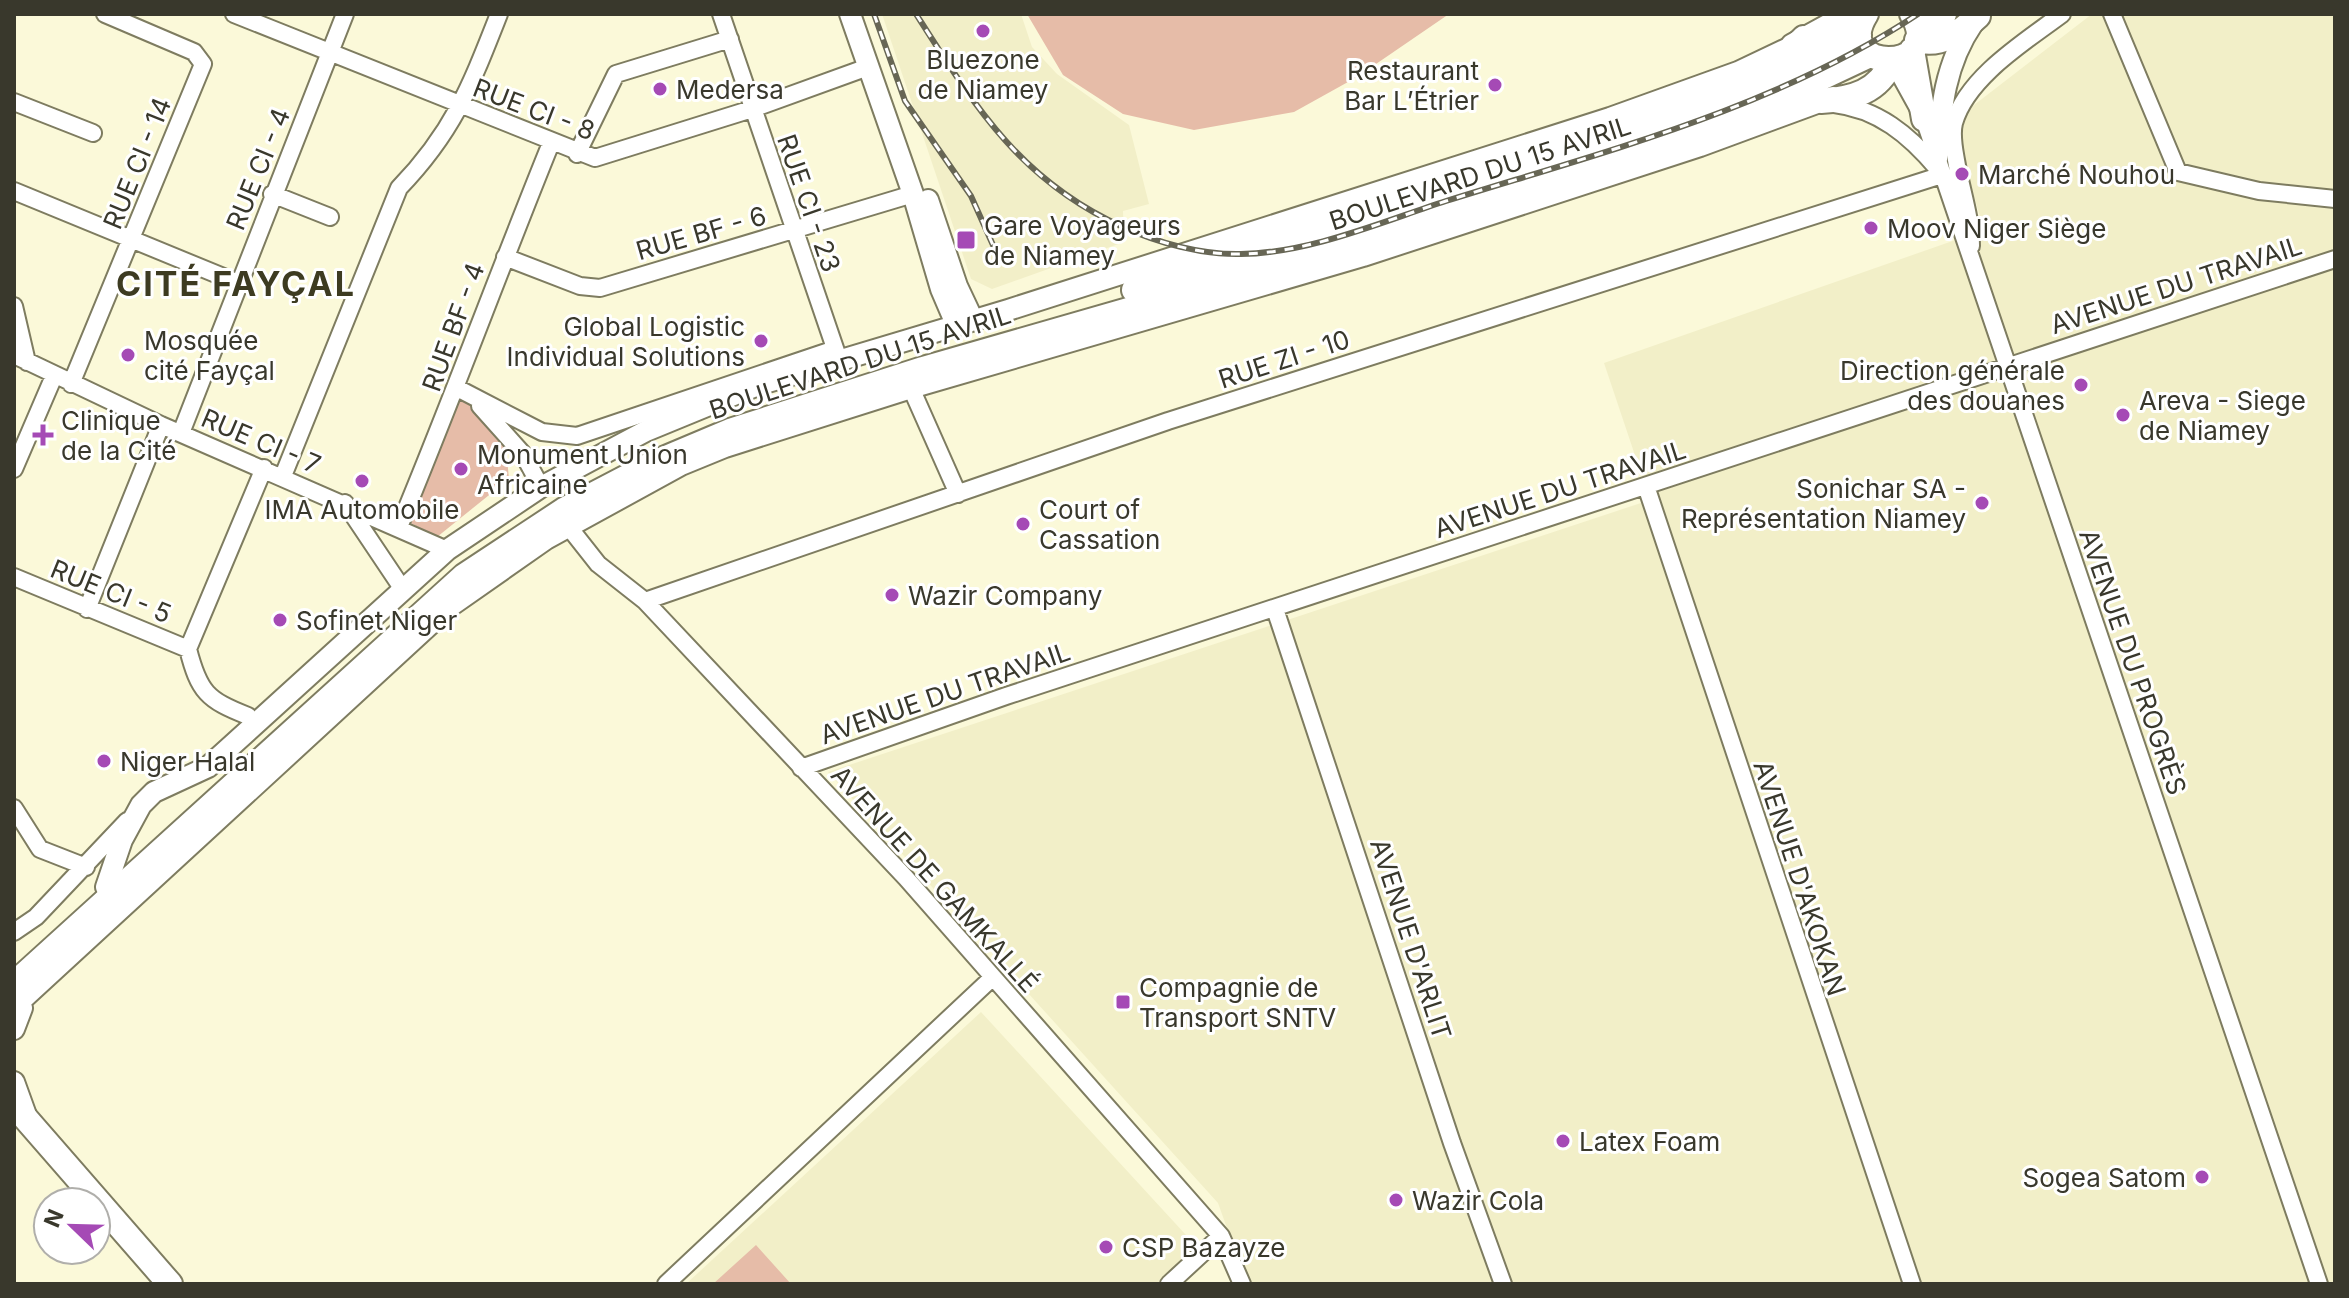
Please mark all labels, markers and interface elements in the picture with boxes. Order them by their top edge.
marker: Bluezone de Niamey [974,22,992,40]
place label: Bluezone de Niamey [918,44,1048,105]
place label: Restaurant Bar L’Étrier [1344,55,1479,116]
street label: RUE CI - 8 [469,72,599,146]
place label: Medersa [676,74,784,105]
marker: Restaurant Bar L’Étrier [1486,76,1504,94]
marker: Medersa [651,80,669,98]
street label: RUE CI - 14 [97,93,177,233]
street label: RUE CI - 4 [220,104,296,234]
street label: BOULEVARD DU 15 AVRIL [1325,110,1635,236]
street label: RUE CI - 23 [771,130,847,276]
place label: Marché Nouhou [1978,159,2175,190]
marker: Marché Nouhou [1953,165,1971,183]
street label: RUE BF - 6 [632,200,770,266]
place label: Gare Voyageurs de Niamey [984,210,1181,271]
place label: Moov Niger Siège [1887,213,2106,244]
marker: Moov Niger Siège [1862,219,1880,237]
marker: Gare Voyageurs de Niamey [955,229,977,251]
street label: AVENUE DU TRAVAIL [2046,230,2306,340]
street label: RUE BF - 4 [415,258,491,396]
district label: CITÉ FAYÇAL [116,263,356,304]
street label: BOULEVARD DU 15 AVRIL [705,299,1015,425]
place label: Global Logistic Individual Solutions [507,311,745,372]
street label: RUE ZI - 10 [1215,323,1353,395]
place label: Mosquée cité Fayçal [144,325,275,386]
marker: Global Logistic Individual Solutions [752,332,770,350]
marker: Mosquée cité Fayçal [119,346,137,364]
place label: Direction générale des douanes [1840,355,2065,416]
marker: Direction générale des douanes [2072,376,2090,394]
place label: Areva - Siege de Niamey [2139,385,2306,446]
street label: RUE CI - 7 [197,402,325,480]
place label: Clinique de la Cité [61,405,176,466]
marker: Areva - Siege de Niamey [2114,406,2132,424]
marker: Clinique de la Cité [32,424,54,446]
street label: AVENUE DU TRAVAIL [1430,434,1690,544]
place label: Monument Union Africaine [477,439,688,500]
marker: Monument Union Africaine [452,460,470,478]
marker: IMA Automobile [353,472,371,490]
place label: Sonichar SA - Représentation Niamey [1681,473,1966,534]
place label: IMA Automobile [265,494,459,525]
place label: Court of Cassation [1039,494,1160,555]
marker: Sonichar SA - Représentation Niamey [1973,494,1991,512]
marker: Court of Cassation [1014,515,1032,533]
street label: AVENUE DU PROGRÈS [2073,525,2193,799]
street label: RUE CI - 5 [46,553,176,629]
place label: Wazir Company [908,580,1102,611]
marker: Wazir Company [883,586,901,604]
place label: Sofinet Niger [296,605,458,636]
marker: Sofinet Niger [271,611,289,629]
street label: AVENUE DU TRAVAIL [816,636,1074,750]
place label: Niger Halal [120,746,255,777]
marker: Niger Halal [95,752,113,770]
street label: AVENUE D'AKOKAN [1747,756,1853,1000]
street label: AVENUE DE GAMKALLÉ [825,759,1045,999]
street label: AVENUE D'ARLIT [1364,835,1458,1043]
place label: Compagnie de Transport SNTV [1139,972,1336,1033]
marker: Compagnie de Transport SNTV [1114,993,1132,1011]
place label: Latex Foam [1579,1126,1720,1157]
marker: Latex Foam [1554,1132,1572,1150]
place label: Sogea Satom [2023,1162,2186,1193]
marker: Sogea Satom [2193,1168,2211,1186]
place label: Wazir Cola [1412,1185,1544,1216]
north arrow [32,1186,112,1266]
marker: Wazir Cola [1387,1191,1405,1209]
text: N [38,1205,69,1231]
place label: CSP Bazayze [1122,1232,1286,1263]
marker: CSP Bazayze [1097,1238,1115,1256]

